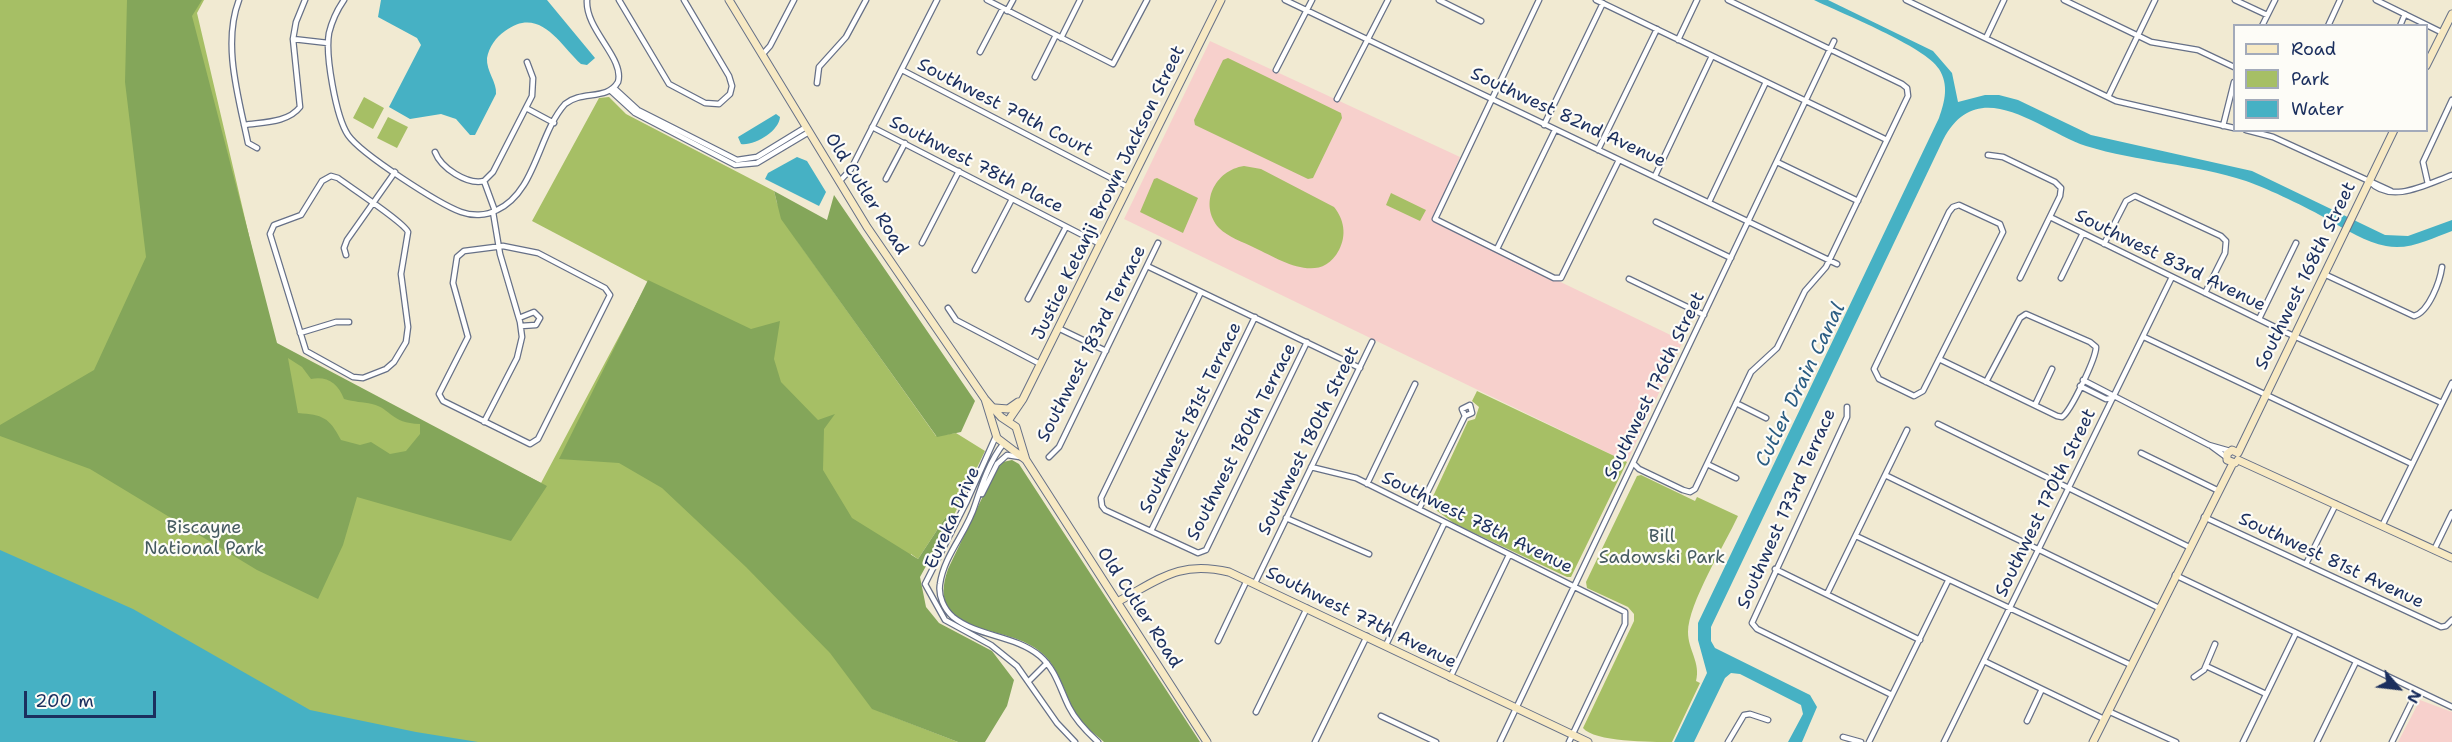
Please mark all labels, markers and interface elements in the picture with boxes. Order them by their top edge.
legend [2233,24,2428,132]
text: Road [2291,37,2336,61]
street label: Justice Ketanji Brown Jackson Street [1028,42,1190,344]
street label: Southwest 79th Court [914,54,1096,162]
street label: Southwest 82nd Avenue [1467,63,1669,173]
text: Park [2291,67,2330,91]
text: Water [2291,97,2344,121]
street label: Southwest 78th Place [885,112,1067,218]
street label: Old Cutler Road [820,129,912,259]
street label: Southwest 168th Street [2251,179,2361,373]
street label: Southwest 83rd Avenue [2071,205,2269,317]
street label: Southwest 183rd Terrace [1033,242,1151,446]
street label: Southwest 176th Street [1600,289,1710,483]
water label: Cutler Drain Canal [1751,299,1851,471]
street label: Southwest 181st Terrace [1135,319,1247,517]
street label: Southwest 180th Terrace [1183,340,1301,544]
street label: Southwest 180th Street [1254,343,1364,539]
street label: Southwest 170th Street [1991,405,2101,601]
street label: Southwest 173rd Terrace [1733,406,1841,612]
street label: Eureka Drive [921,464,985,572]
street label: Southwest 78th Avenue [1378,467,1576,579]
street label: Southwest 81st Avenue [2235,509,2427,613]
park label: Biscayne National Park [144,517,264,560]
park label: Bill Sadowski Park [1599,526,1725,568]
street label: Old Cutler Road [1092,544,1186,672]
street label: Southwest 77th Avenue [1262,562,1460,674]
north arrow [2368,658,2428,718]
scale bar [27,679,159,717]
text: N [2402,686,2427,707]
text: 200 m [35,689,94,713]

